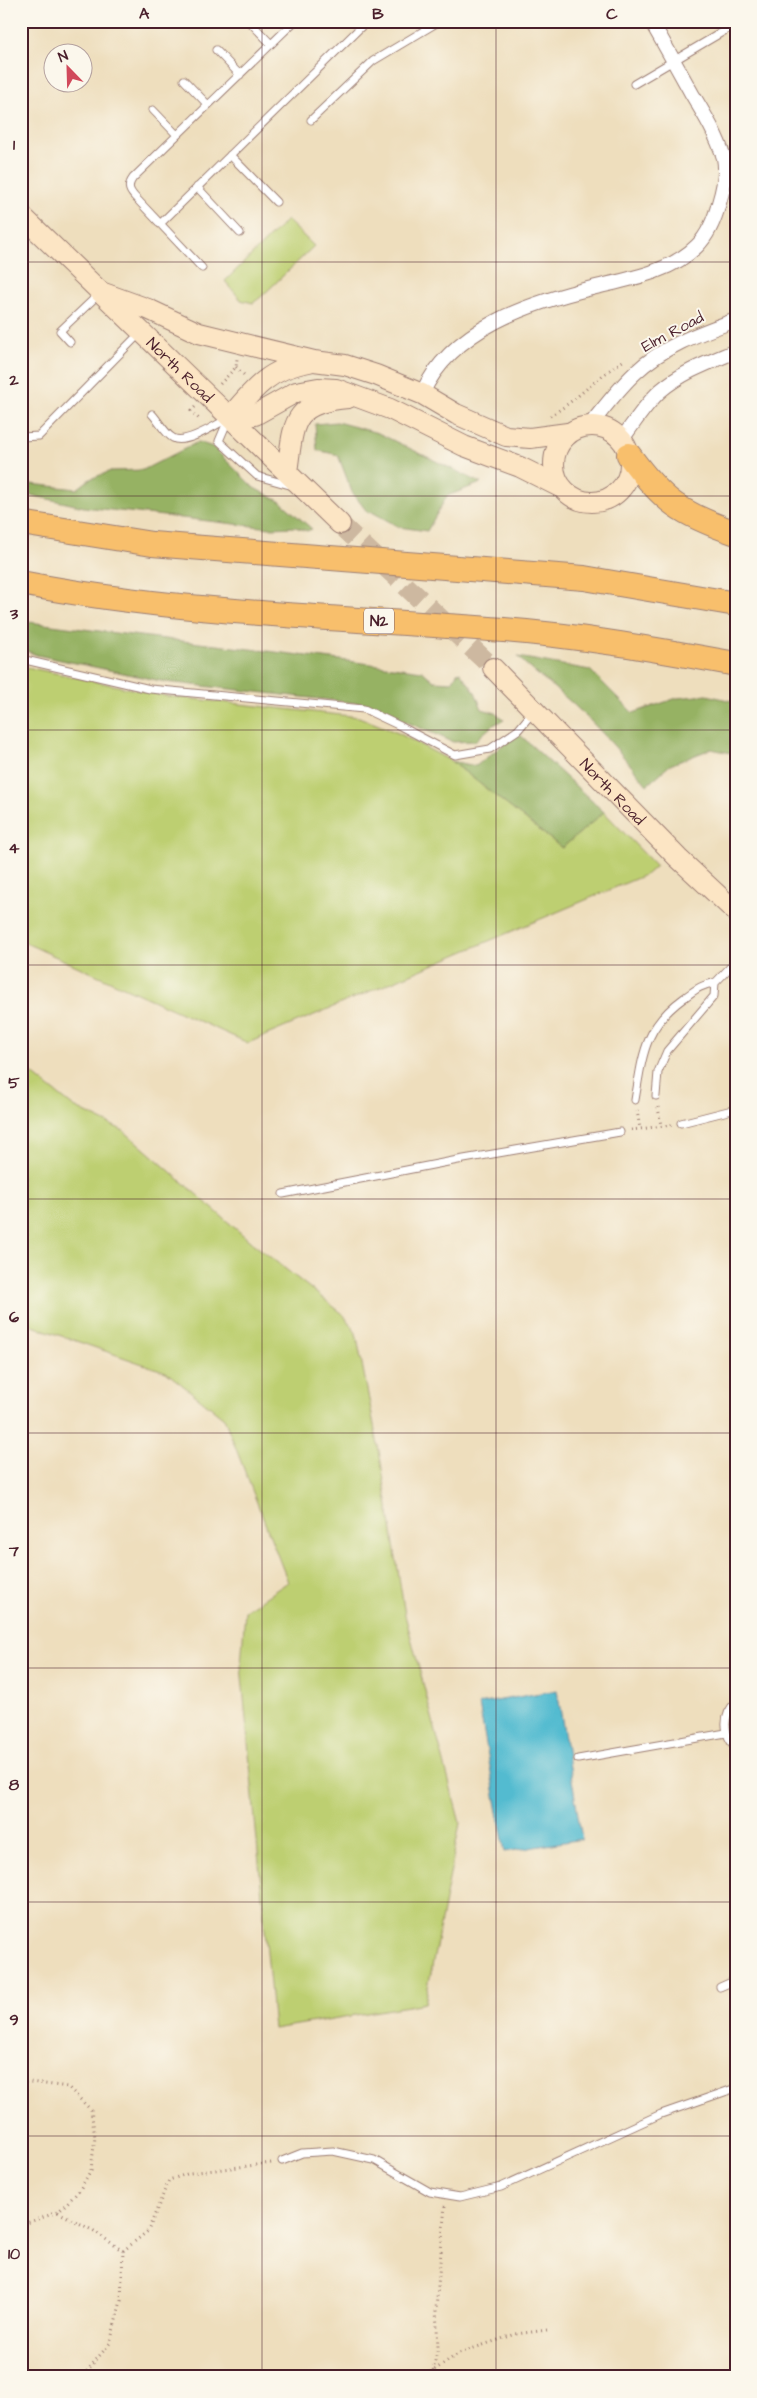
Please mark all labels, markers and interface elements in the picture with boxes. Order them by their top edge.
text: A [139,3,150,25]
text: B [372,3,384,25]
text: C [606,3,618,25]
north arrow [42,42,92,92]
text: N [55,46,71,68]
text: 1 [13,134,16,156]
street label: Elm Road [637,306,707,357]
street label: North Road [141,333,218,408]
text: 2 [8,369,19,391]
text: 3 [9,603,19,625]
road number: N2 [364,608,394,634]
street label: North Road [575,754,650,830]
text: 4 [9,837,20,859]
text: 5 [8,1072,20,1094]
text: 6 [9,1306,19,1328]
text: 7 [8,1540,19,1562]
text: 8 [9,1774,20,1796]
text: 9 [9,2009,19,2031]
text: 10 [8,2243,20,2265]

